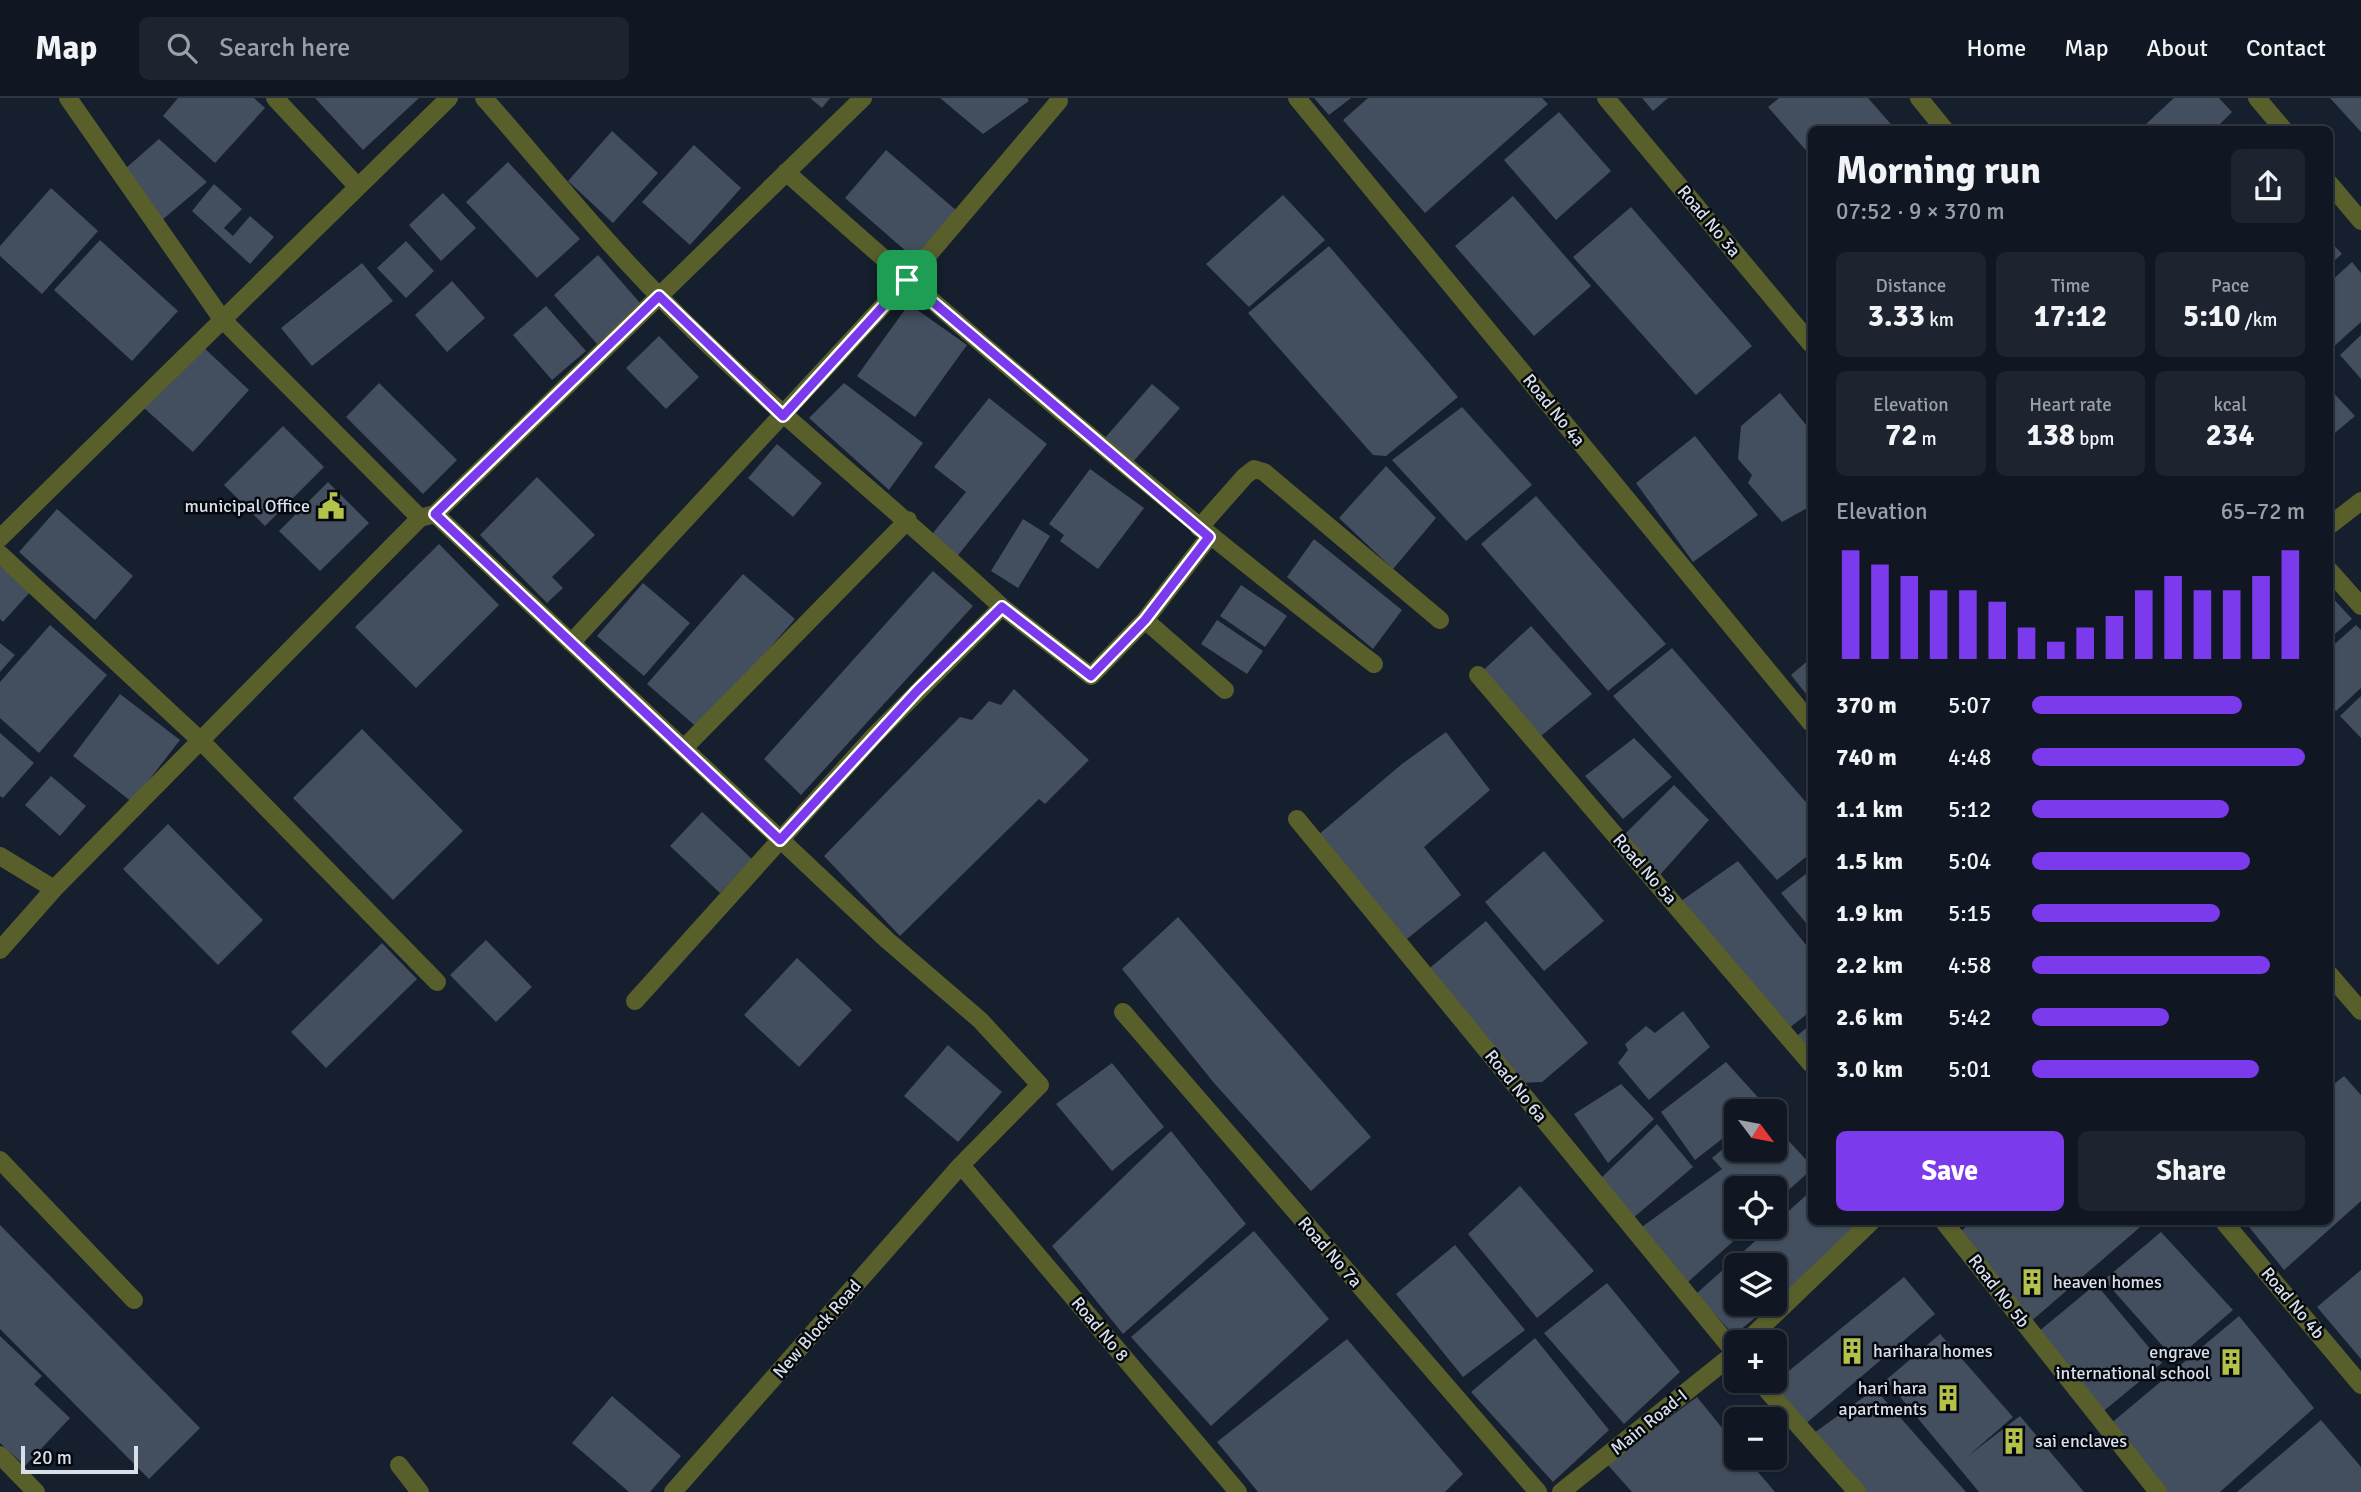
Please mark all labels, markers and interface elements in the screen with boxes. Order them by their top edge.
search box [139,17,629,80]
text: Map [35,28,97,69]
icon: search [163,29,201,67]
text: Search here [219,32,350,64]
text: Home [1966,33,2026,63]
text: Map [2064,33,2109,63]
text: About [2147,33,2208,63]
text: Contact [2246,33,2326,63]
text: Morning run [1836,147,2041,194]
button: share [2231,149,2305,223]
street label: Road No 3a [1673,181,1745,261]
text: 07:52 · 9 × 370 m [1836,197,2005,226]
pin [877,250,937,310]
icon: arrive [888,261,926,299]
text: Distance [1875,274,1946,298]
text: Time [2051,274,2090,298]
text: Pace [2211,274,2249,298]
text: 3.33 [1868,298,1925,335]
text: 17:12 [2034,298,2107,335]
text: 5:10 [2183,298,2240,335]
text: km [1925,308,1954,332]
text: /km [2240,308,2277,332]
street label: Road No 4a [1518,369,1590,451]
text: Elevation [1873,393,1949,417]
text: Heart rate [2029,393,2112,417]
text: kcal [2214,393,2247,417]
text: 72 [1885,417,1917,454]
text: 138 [2026,417,2075,454]
text: 234 [2206,417,2254,454]
text: m [1917,427,1937,451]
text: bpm [2075,427,2115,451]
public building icon: municipal Office [316,491,346,521]
place label: municipal Office [184,495,310,517]
text: Elevation [1836,497,1928,526]
text: 65–72 m [2221,497,2305,526]
text: 370 m [1836,691,1897,720]
text: 5:07 [1948,691,1991,720]
text: 740 m [1836,743,1897,772]
text: 4:48 [1948,743,1991,772]
text: 1.1 km [1836,795,1903,824]
text: 5:12 [1948,795,1991,824]
street label: Road No 5a [1608,829,1682,909]
text: 1.5 km [1836,847,1903,876]
text: 5:04 [1948,847,1991,876]
text: 1.9 km [1836,899,1903,928]
text: 5:15 [1948,899,1991,928]
text: 2.2 km [1836,951,1903,980]
text: 4:58 [1948,951,1991,980]
text: 2.6 km [1836,1003,1903,1032]
text: 5:42 [1948,1003,1991,1032]
street label: Road No 6a [1480,1045,1552,1127]
text: 3.0 km [1836,1055,1903,1084]
text: 5:01 [1948,1055,1991,1084]
north arrow [1724,1099,1787,1162]
map controls [1724,1099,1787,1470]
button: Save [1836,1131,2064,1211]
button: Share [2078,1131,2305,1211]
button: locate [1724,1176,1787,1239]
street label: Road No 7a [1293,1212,1367,1292]
street label: Road No 5b [1963,1250,2035,1332]
button: layers [1724,1253,1787,1316]
street label: Road No 4b [2257,1263,2329,1343]
building icon: heaven homes [2017,1267,2047,1297]
place label: heaven homes [2053,1271,2162,1293]
street label: New Block Road [768,1275,866,1383]
street label: Road No 8 [1067,1292,1133,1366]
button: + [1724,1330,1787,1393]
building icon: harihara homes [1837,1336,1867,1366]
place label: harihara homes [1873,1340,1993,1362]
place label: engrave international school [2056,1341,2210,1384]
building icon: engrave international school [2216,1347,2246,1377]
place label: hari hara apartments [1839,1377,1927,1420]
building icon: hari hara apartments [1933,1383,1963,1413]
street label: Main Road-I [1606,1384,1692,1460]
button: − [1724,1407,1787,1470]
building icon: sai enclaves [1999,1426,2029,1456]
place label: sai enclaves [2035,1430,2127,1452]
scale bar [21,1443,138,1475]
text: 20 m [32,1446,72,1470]

